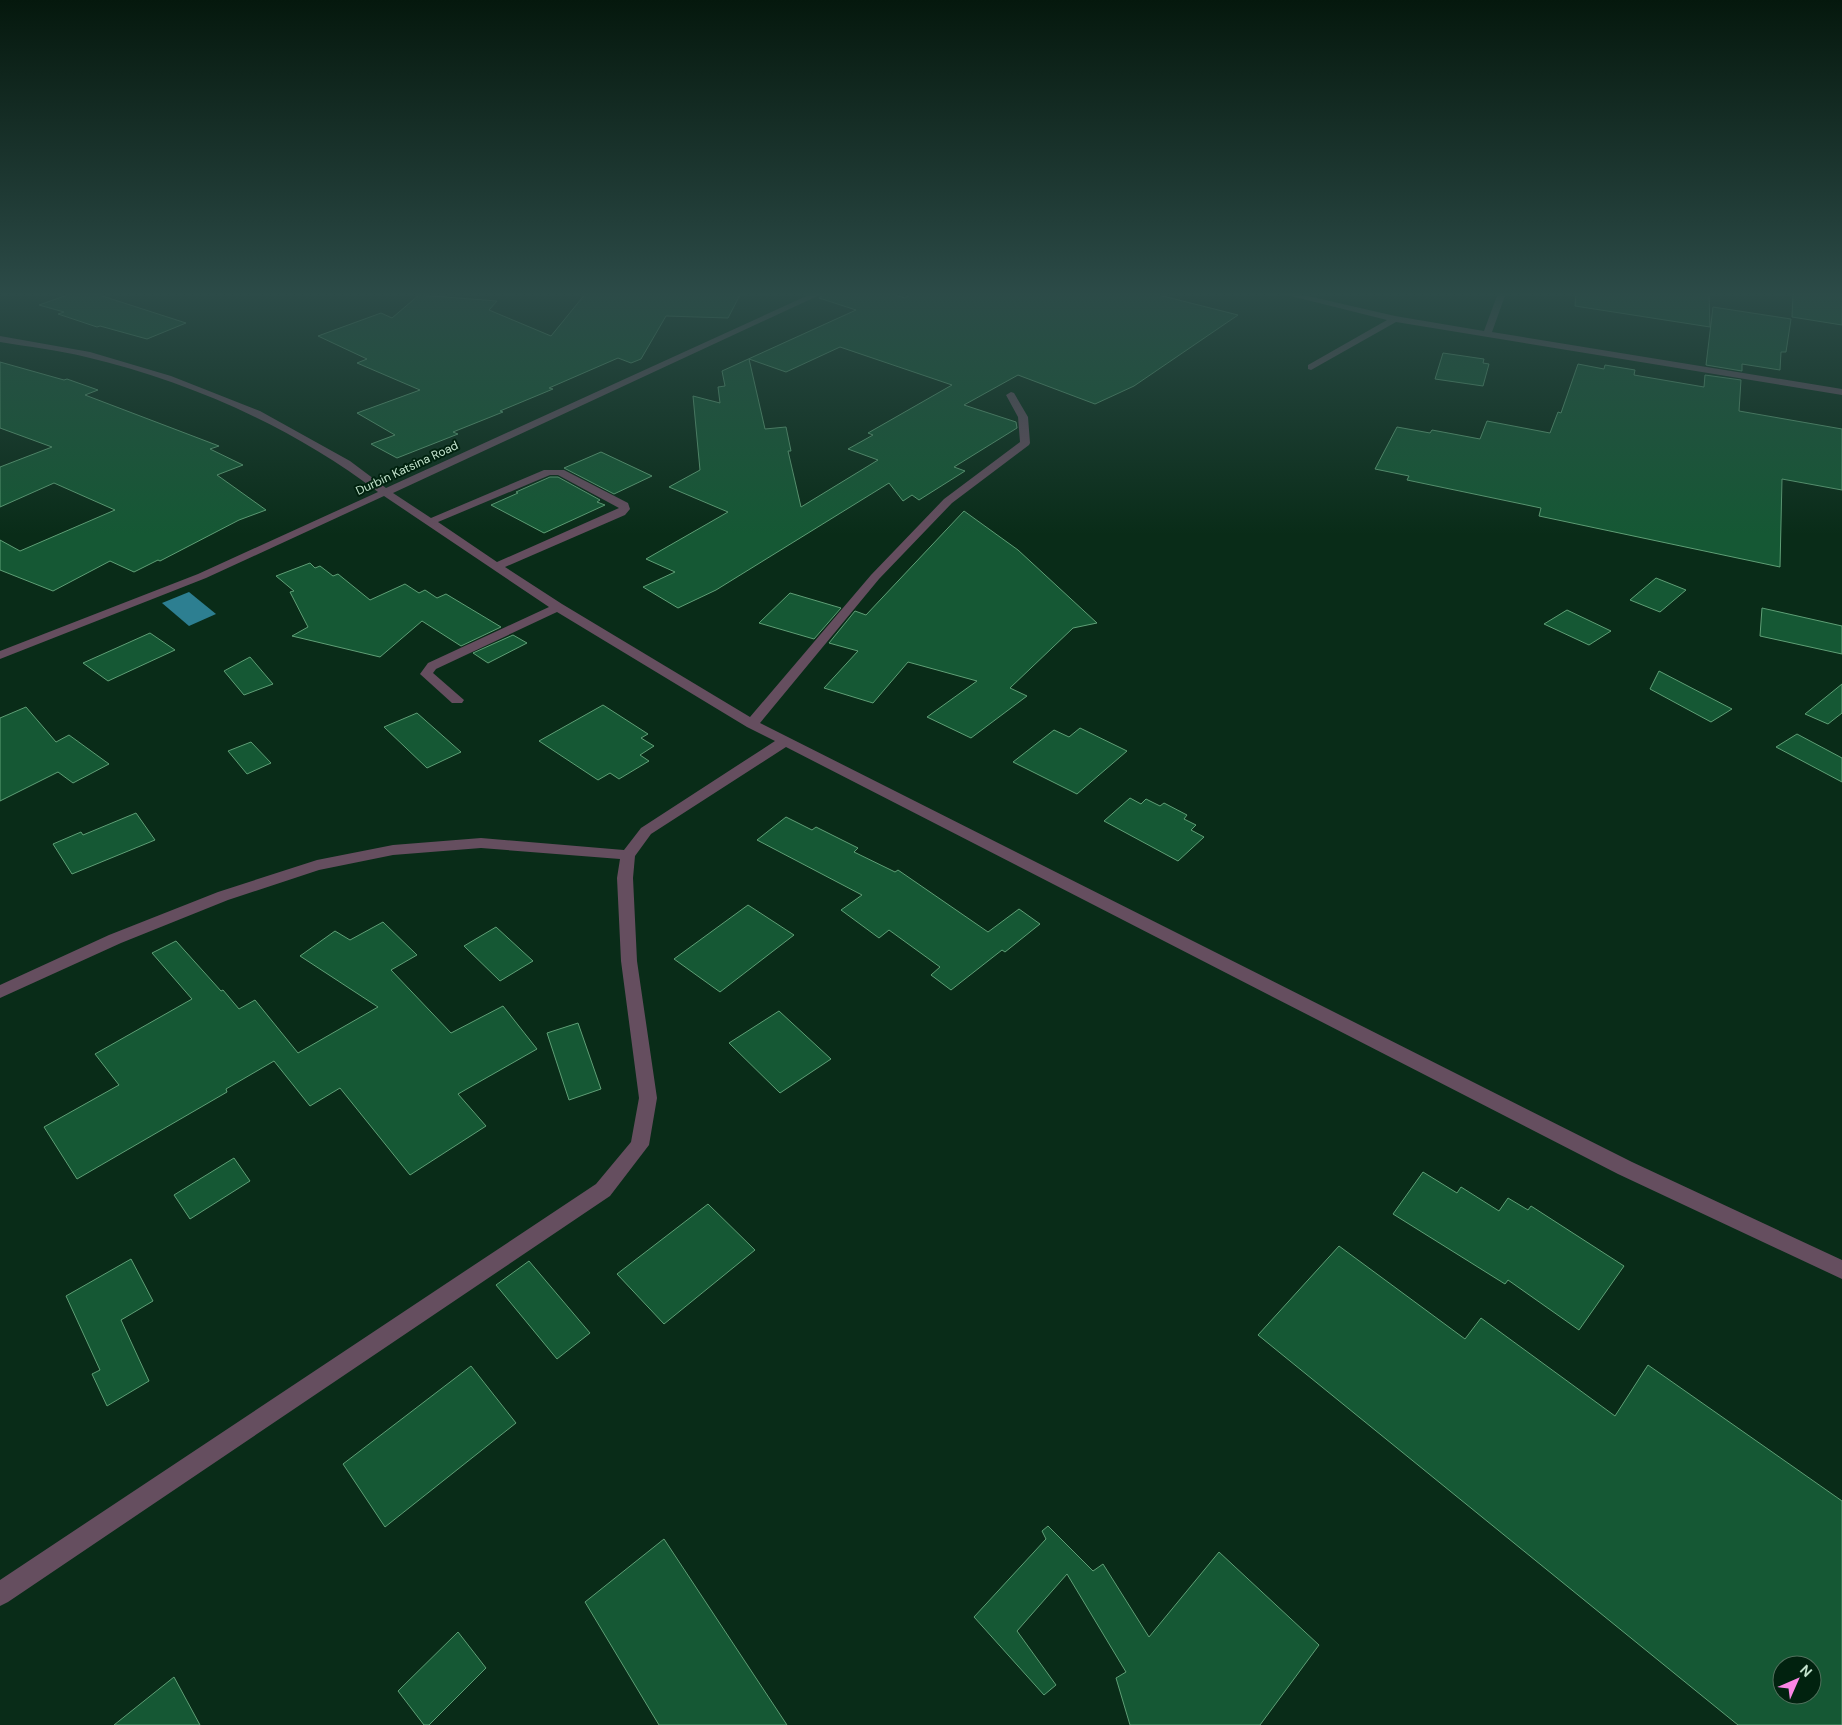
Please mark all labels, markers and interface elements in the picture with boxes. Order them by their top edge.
street label: Durbin Katsina Road [353,437,461,499]
north arrow [1772,1655,1822,1705]
text: N [1796,1661,1816,1681]

